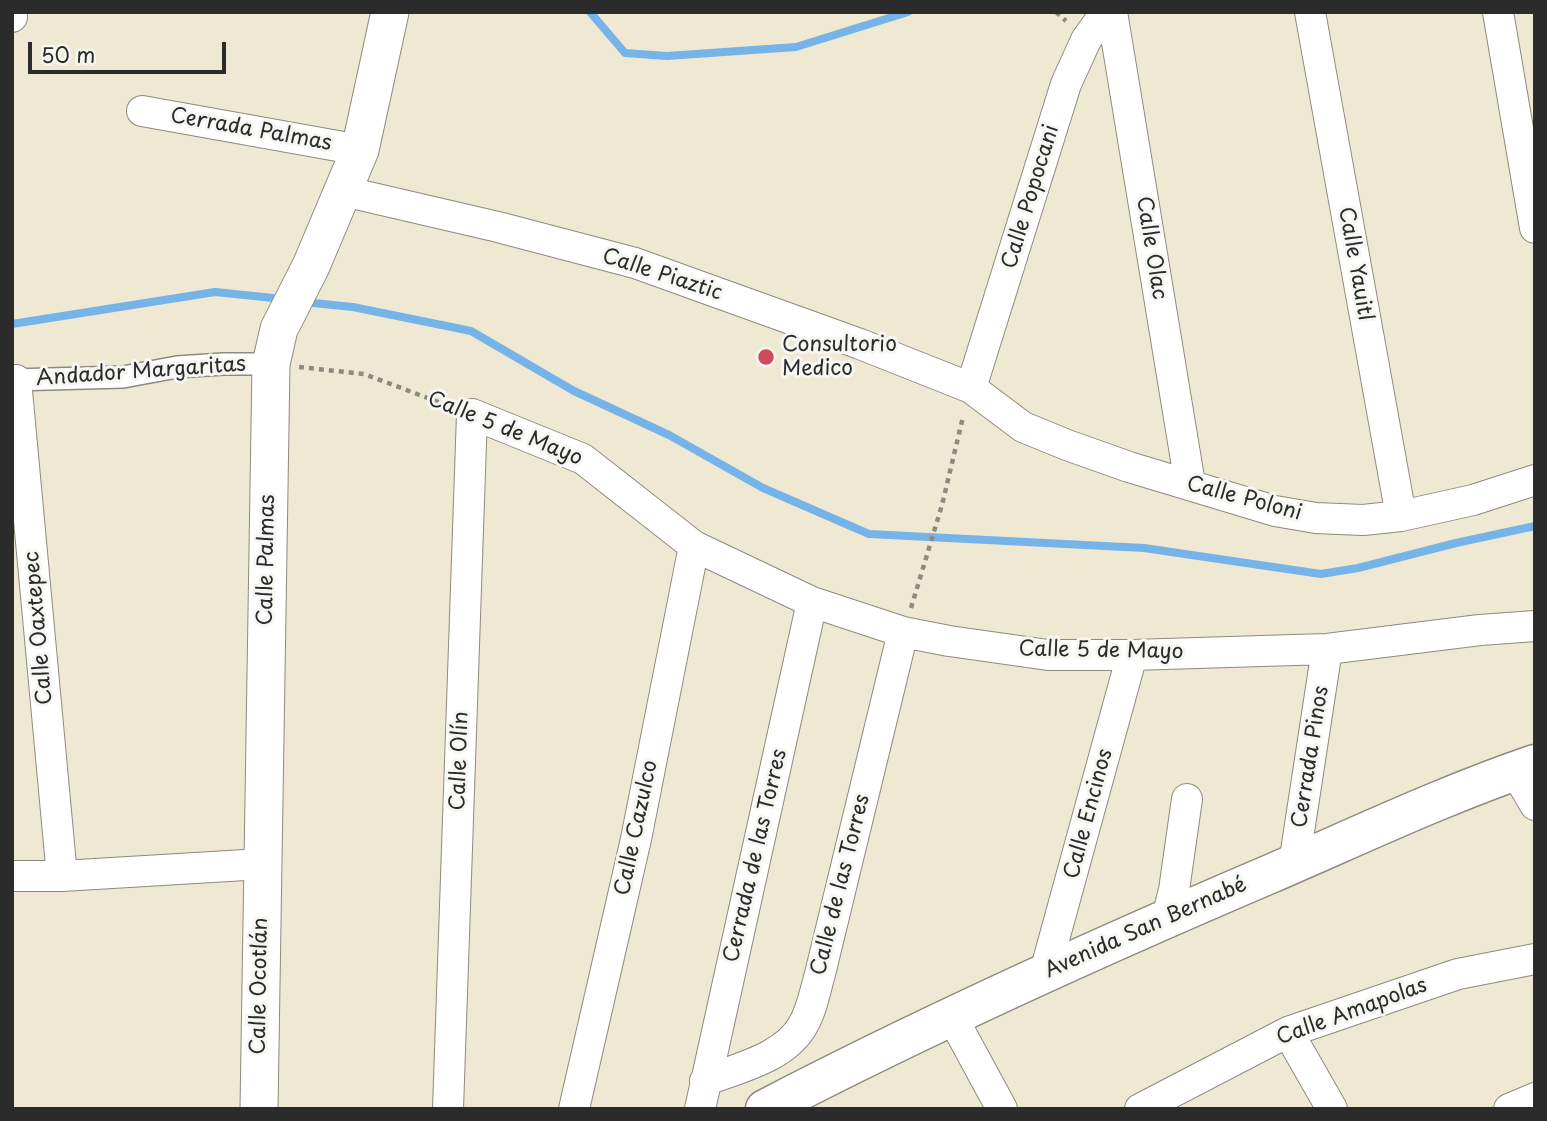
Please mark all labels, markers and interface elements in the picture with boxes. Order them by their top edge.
scale bar [32,28,229,72]
text: 50 m [41,38,95,70]
street label: Cerrada Palmas [168,103,334,157]
street label: Calle Popocani [997,122,1065,272]
street label: Calle Olac [1130,195,1172,301]
street label: Calle Yauitl [1333,205,1377,323]
street label: Calle Piaztic [599,244,725,306]
place label: Consultorio Medico [782,332,897,382]
marker: Consultorio Medico [756,347,776,367]
street label: Andador Margaritas [35,352,247,392]
street label: Calle 5 de Mayo [424,386,586,472]
street label: Calle Poloni [1184,472,1304,526]
street label: Calle Palmas [253,494,281,626]
street label: Calle Oaxtepec [20,550,58,706]
street label: Calle 5 de Mayo [1018,637,1184,665]
street label: Cerrada Pinos [1287,684,1335,830]
street label: Calle Olín [446,711,474,811]
street label: Calle Encinos [1060,746,1118,882]
street label: Cerrada de las Torres [719,747,793,965]
street label: Calle Cazulco [610,758,664,898]
street label: Calle de las Torres [806,792,876,978]
street label: Avenida San Bernabé [1041,872,1251,984]
street label: Calle Ocotlán [246,917,274,1055]
street label: Calle Amapolas [1273,973,1431,1051]

